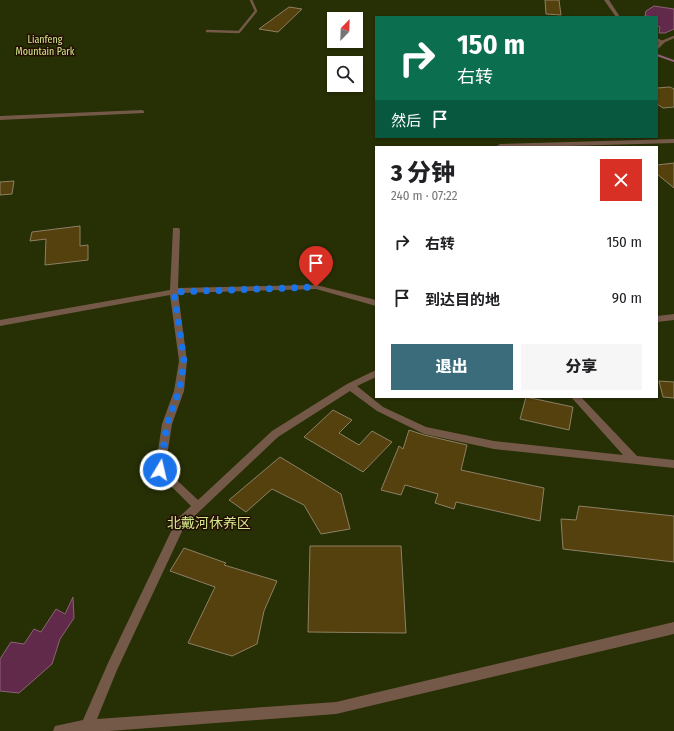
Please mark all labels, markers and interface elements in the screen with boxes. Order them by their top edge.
north arrow [327,12,363,48]
map controls [327,12,363,92]
text: 150 m [457,28,525,61]
icon: right [391,32,443,84]
park label: Lianfeng Mountain Park [16,34,75,58]
button: search [327,56,363,92]
text: 右转 [457,66,493,88]
icon: arrive [429,108,451,130]
text: 然后 [391,112,421,130]
text: 3 分钟 [391,159,455,187]
button: close [600,159,642,201]
text: 240 m · 07:22 [391,188,457,203]
icon: right [391,231,413,253]
text: 150 m [606,233,642,251]
text: 右转 [425,235,455,253]
pin [299,246,333,287]
icon: arrive [305,252,327,274]
icon: arrive [391,287,413,309]
text: 90 m [612,289,642,307]
text: 到达目的地 [425,291,500,309]
button: 退出 [391,344,513,390]
button: 分享 [521,344,642,390]
position arrow [139,449,181,491]
park label: 北戴河休养区 [167,515,251,532]

